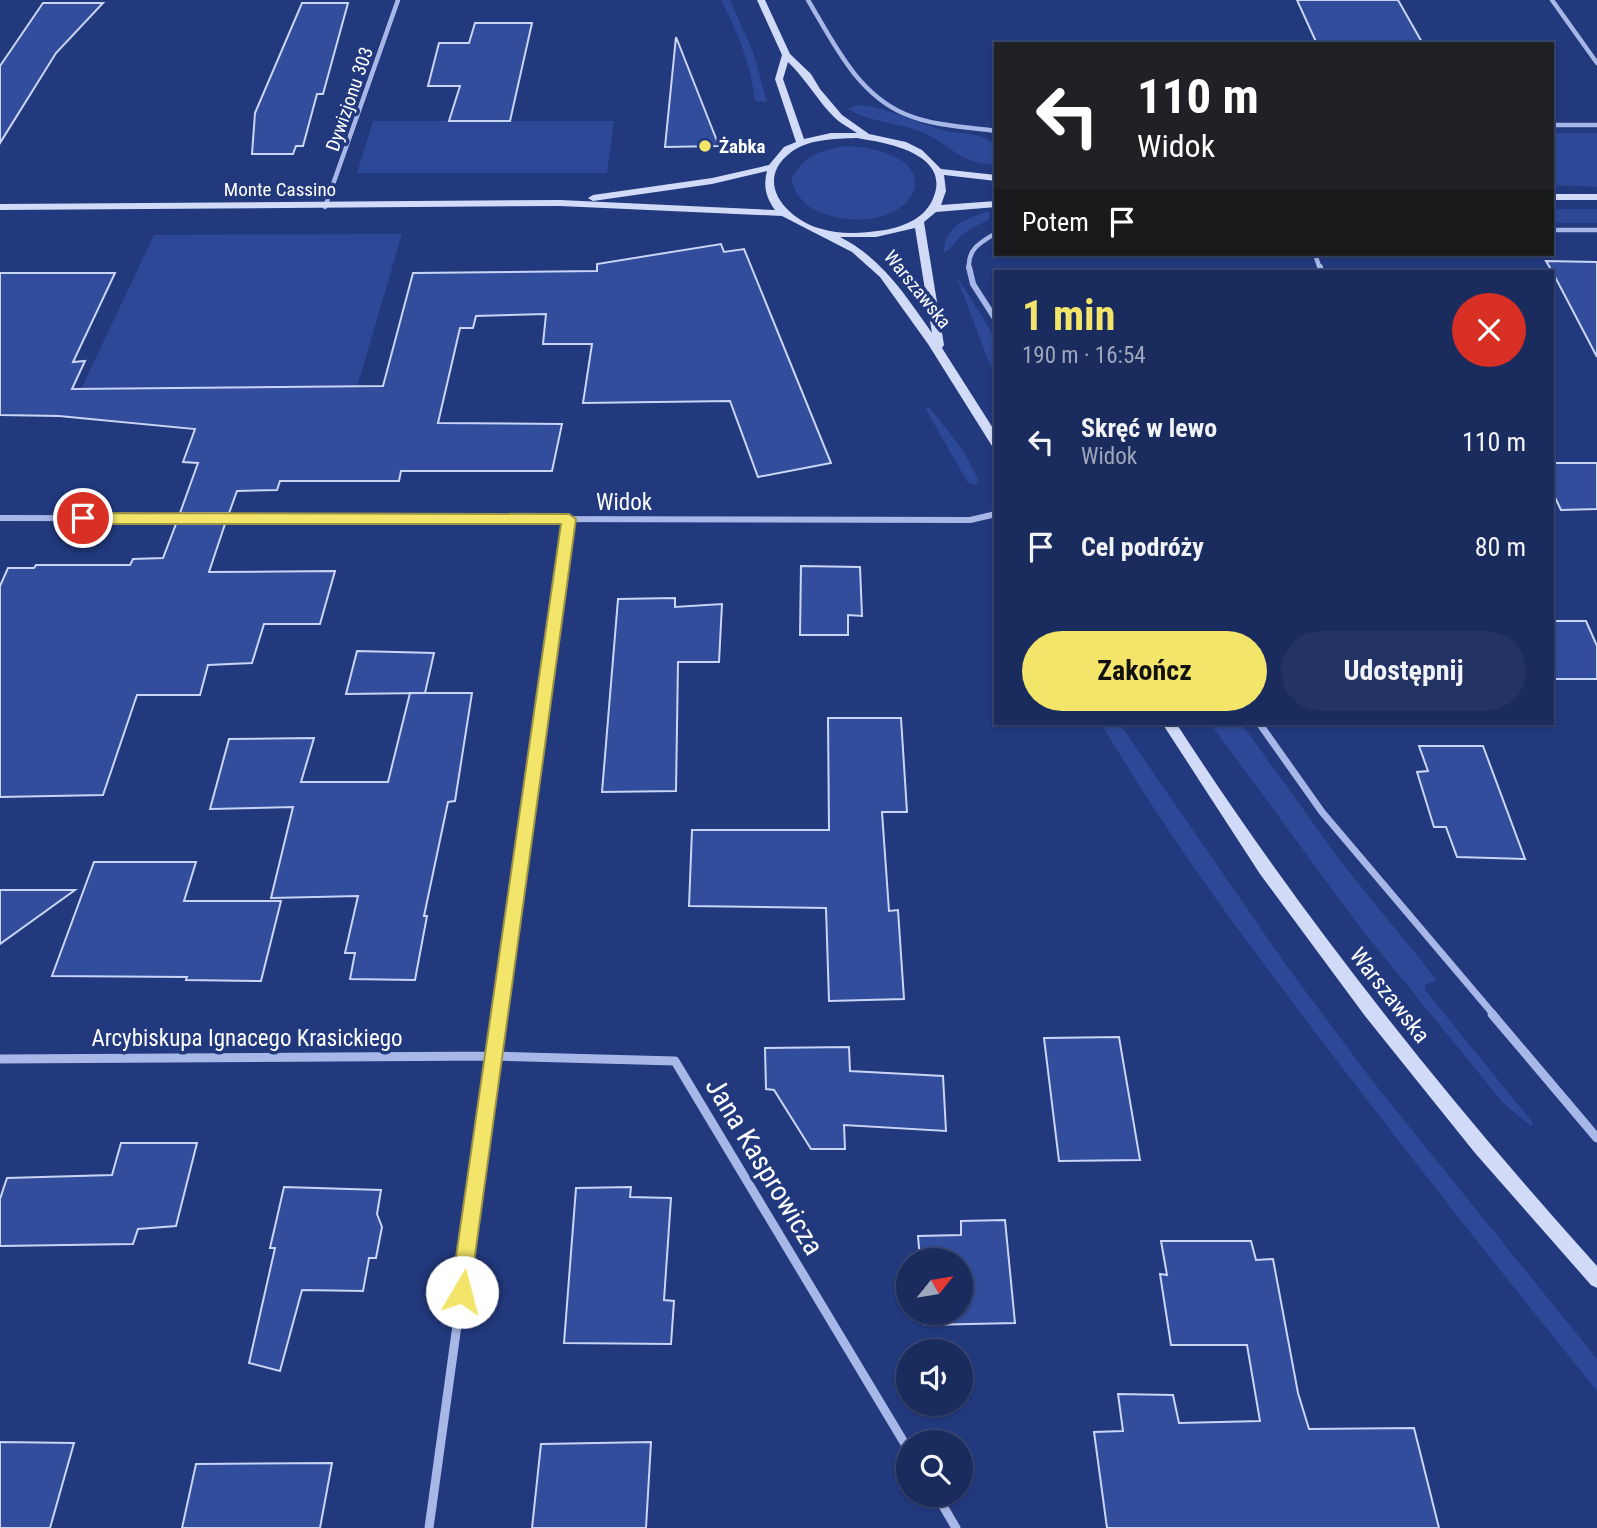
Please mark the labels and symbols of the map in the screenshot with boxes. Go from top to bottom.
street label: Dywizjonu 303 [321,44,378,154]
place label: Żabka [719,135,766,158]
marker: Żabka [697,138,713,154]
street label: Monte Cassino [224,178,336,201]
street label: Warszawska [879,246,956,333]
pin [53,488,113,548]
street label: Widok [596,489,653,516]
street label: Warszawska [1344,942,1435,1048]
street label: Arcybiskupa Ignacego Krasickiego [91,1025,403,1052]
street label: Jana Kasprowicza [699,1072,831,1261]
north arrow [896,1248,973,1325]
position arrow [425,1255,499,1329]

